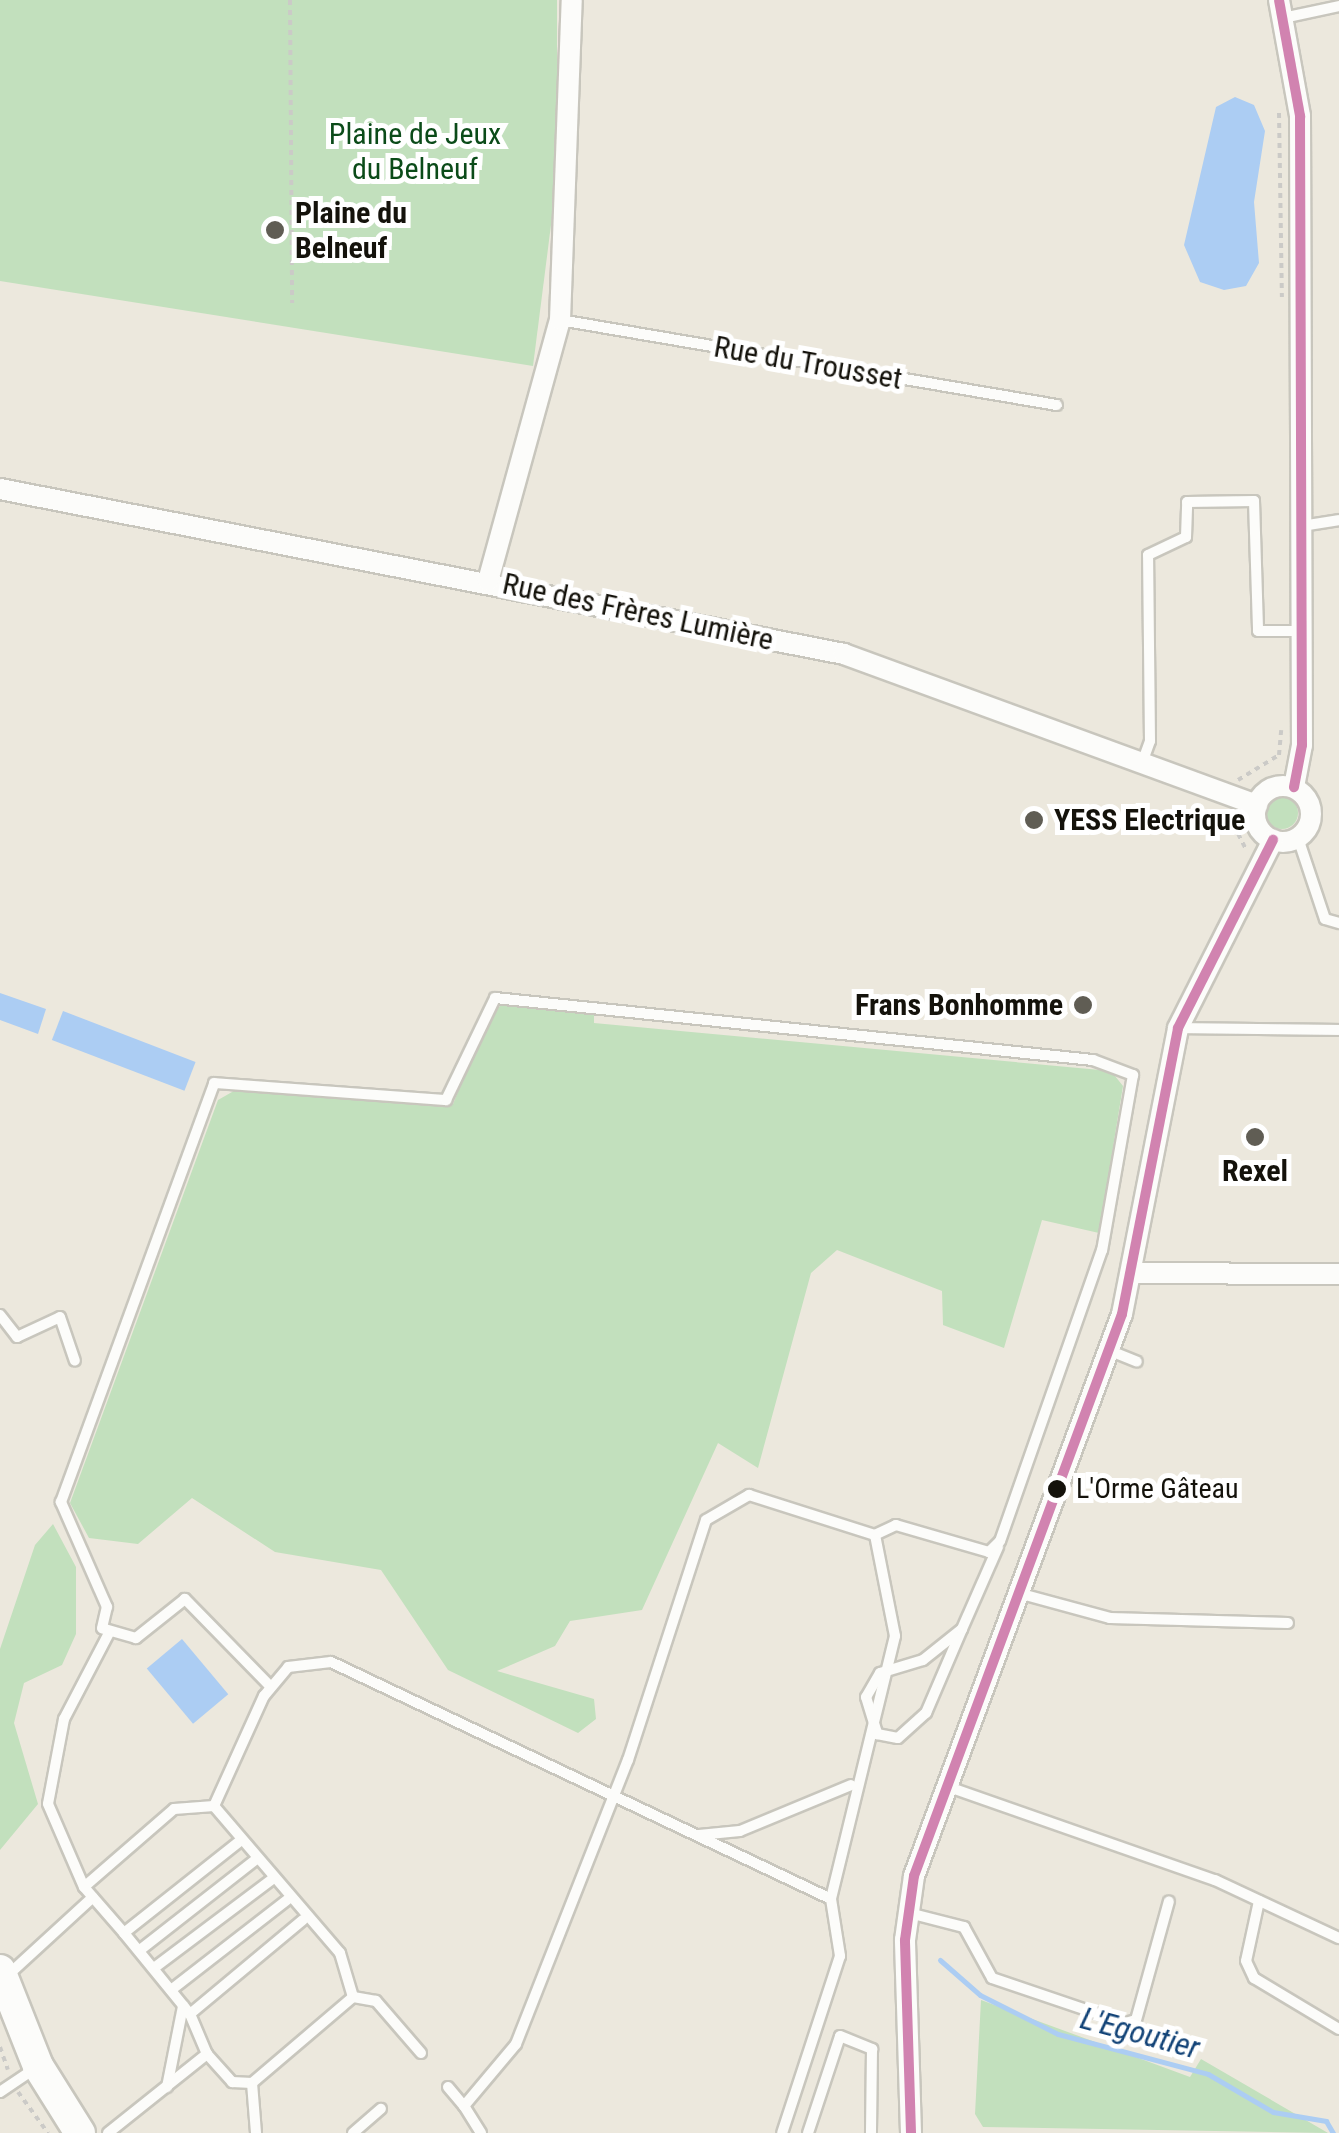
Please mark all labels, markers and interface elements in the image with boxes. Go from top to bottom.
park label: Plaine de Jeux du Belneuf [329,116,501,186]
place label: Plaine du Belneuf [295,195,407,266]
marker: Plaine du Belneuf [264,219,286,241]
street label: Rue du Trousset [711,329,905,397]
street label: Rue des Frères Lumière [499,566,777,658]
place label: YESS Electrique [1054,802,1245,838]
marker: YESS Electrique [1023,809,1045,831]
place label: Frans Bonhomme [855,987,1063,1023]
marker: Frans Bonhomme [1072,994,1094,1016]
marker: Rexel [1244,1126,1266,1148]
place label: Rexel [1222,1153,1288,1189]
place label: L'Orme Gâteau [1076,1472,1239,1506]
marker: L'Orme Gâteau [1047,1479,1067,1499]
water label: L'Egoutier [1076,1999,1204,2067]

